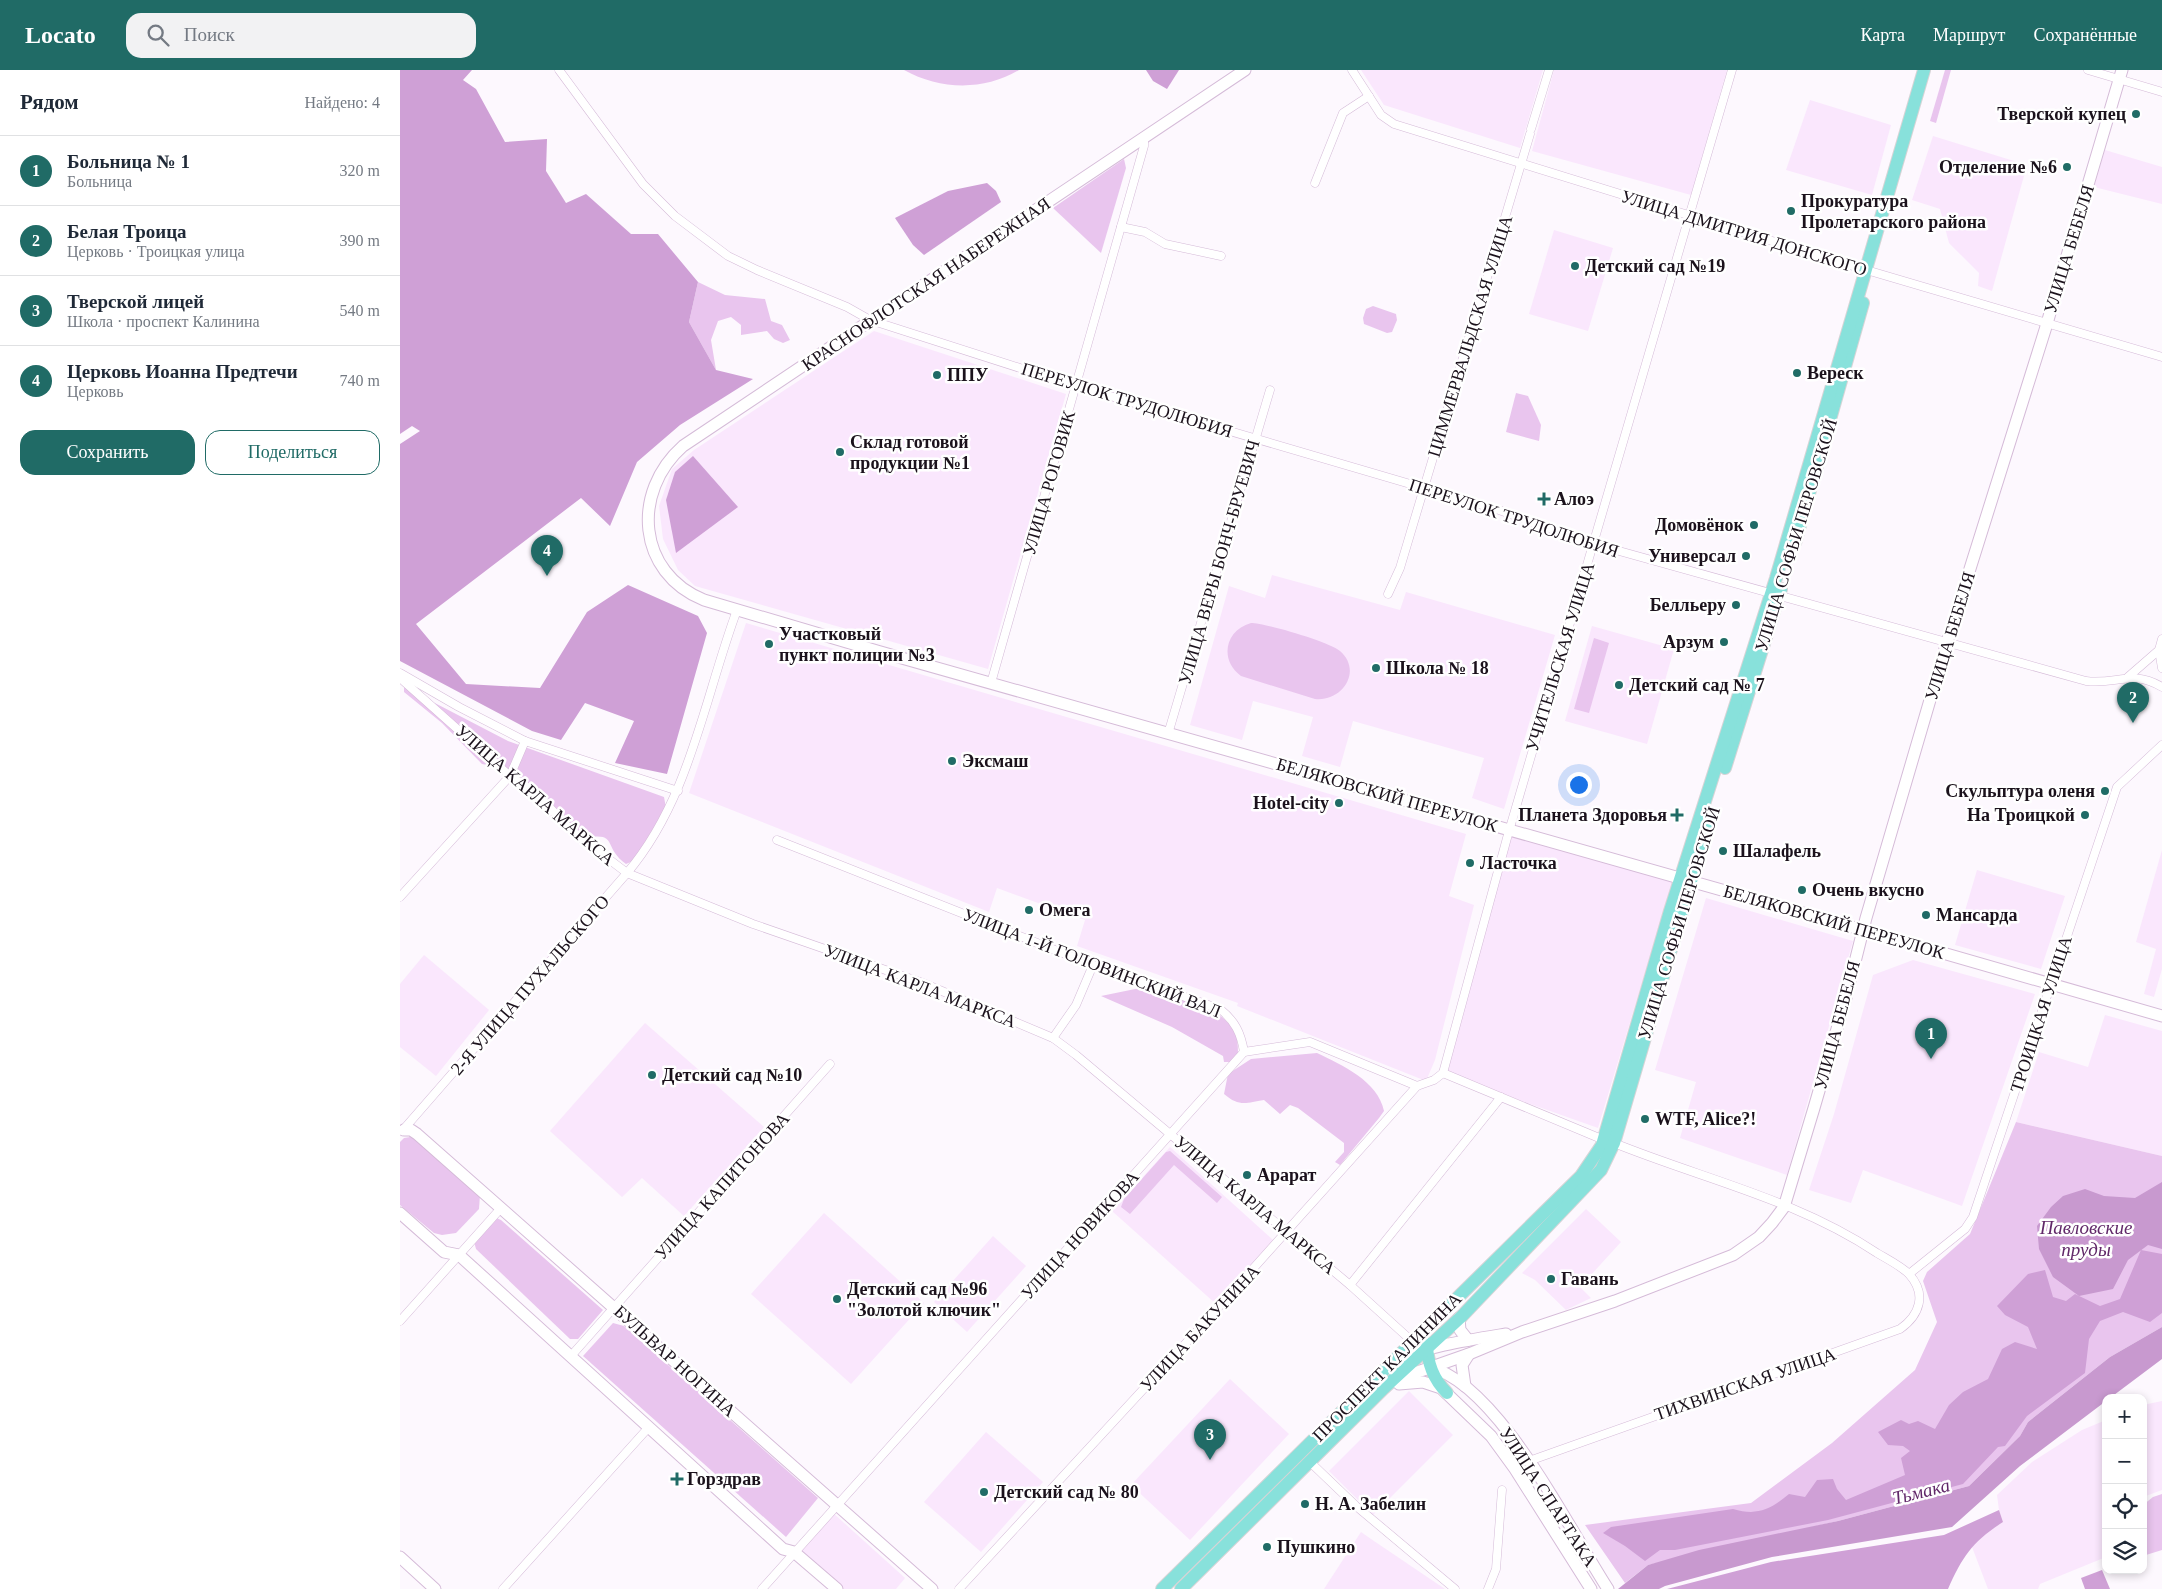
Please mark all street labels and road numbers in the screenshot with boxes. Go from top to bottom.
street label: УЛИЦА БЕБЕЛЯ [2040,182,2098,316]
street label: УЛИЦА ДМИТРИЯ ДОНСКОГО [1619,186,1869,280]
street label: КРАСНОФЛОТСКАЯ НАБЕРЕЖНАЯ [798,193,1054,375]
street label: ЦИММЕРВАЛЬДСКАЯ УЛИЦА [1424,213,1516,459]
street label: ПЕРЕУЛОК ТРУДОЛЮБИЯ [1019,358,1235,442]
street label: УЛИЦА РОГОВИК [1019,407,1080,558]
street label: УЛИЦА СОФЬИ ПЕРОВСКОЙ [1751,416,1841,654]
street label: УЛИЦА ВЕРЫ БОНЧ-БРУЕВИЧ [1174,437,1264,687]
street label: ПЕРЕУЛОК ТРУДОЛЮБИЯ [1407,475,1621,561]
street label: УЧИТЕЛЬСКАЯ УЛИЦА [1522,560,1598,754]
street label: УЛИЦА БЕБЕЛЯ [1921,569,1979,703]
street label: УЛИЦА КАРЛА МАРКСА [451,720,619,870]
street label: БЕЛЯКОВСКИЙ ПЕРЕУЛОК [1274,754,1501,836]
street label: УЛИЦА СОФЬИ ПЕРОВСКОЙ [1634,804,1724,1042]
street label: БЕЛЯКОВСКИЙ ПЕРЕУЛОК [1721,881,1948,963]
street label: 2-Я УЛИЦА ПУХАЛЬСКОГО [447,891,613,1079]
street label: УЛИЦА 1-Й ГОЛОВИНСКИЙ ВАЛ [960,904,1224,1022]
street label: ТРОИЦКАЯ УЛИЦА [2006,933,2076,1095]
street label: УЛИЦА КАРЛА МАРКСА [821,940,1019,1032]
street label: УЛИЦА БЕБЕЛЯ [1810,958,1864,1092]
street label: УЛИЦА КАПИТОНОВА [651,1108,793,1264]
street label: УЛИЦА КАРЛА МАРКСА [1170,1132,1340,1278]
street label: УЛИЦА НОВИКОВА [1017,1167,1143,1303]
street label: УЛИЦА БАКУНИНА [1136,1261,1264,1395]
street label: ПРОСПЕКТ КАЛИНИНА [1308,1288,1466,1446]
street label: БУЛЬВАР НОГИНА [610,1301,740,1421]
street label: ТИХВИНСКАЯ УЛИЦА [1652,1344,1838,1424]
street label: УЛИЦА СПАРТАКА [1495,1423,1601,1571]

